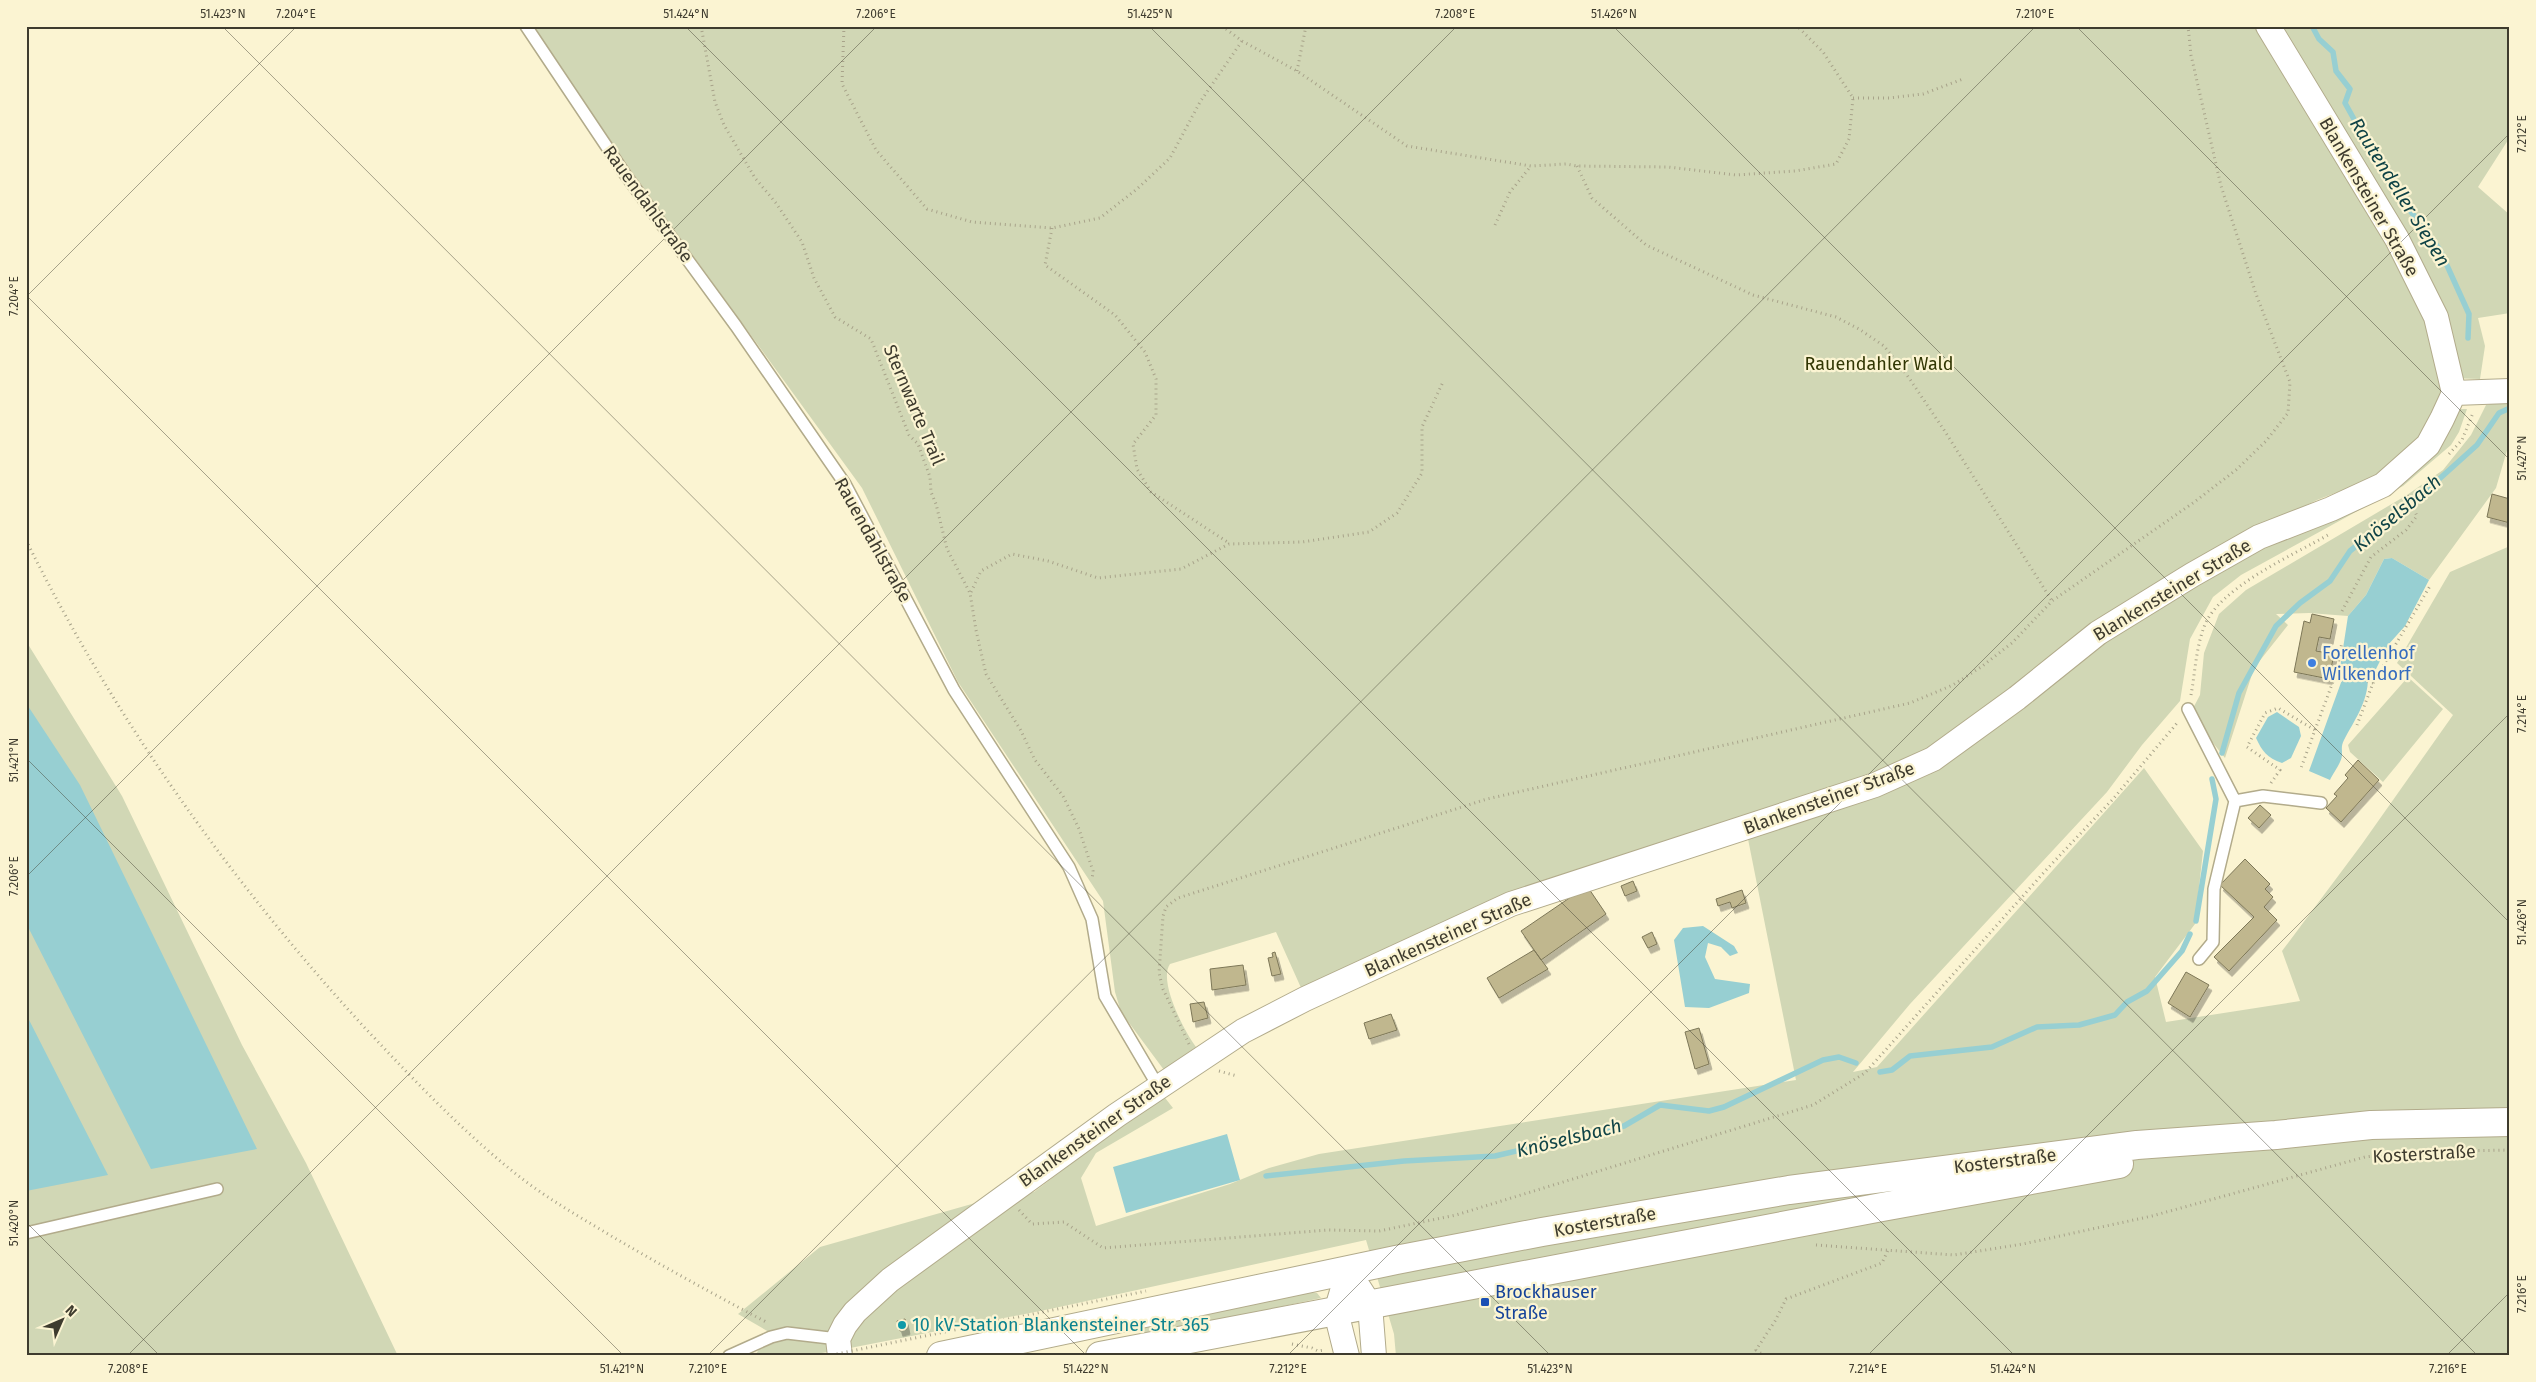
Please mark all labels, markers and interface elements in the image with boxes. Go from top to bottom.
text: 51.423°N [200,7,246,21]
text: 7.204°E [276,7,316,21]
text: 51.424°N [663,7,709,21]
text: 7.206°E [856,7,896,21]
text: 51.425°N [1127,7,1173,21]
text: 7.208°E [1435,7,1475,21]
text: 51.426°N [1591,7,1637,21]
text: 7.210°E [2016,7,2054,21]
street label: Blankensteiner Straße [2314,113,2424,281]
water label: Rautendeller Siepen [2345,113,2455,271]
text: 7.212°E [2515,115,2529,153]
street label: Rauendahlstraße [598,141,698,267]
text: 7.204°E [7,276,21,316]
street label: Sternwarte Trail [879,341,949,469]
park label: Rauendahler Wald [1804,353,1954,375]
text: 51.427°N [2515,436,2529,480]
water label: Knöselsbach [2348,470,2446,556]
street label: Rauendahlstraße [830,474,916,606]
street label: Blankensteiner Straße [2089,534,2255,646]
place label: Forellenhof Wilkendorf [2322,642,2417,685]
marker: Forellenhof Wilkendorf [2306,657,2318,669]
text: 7.214°E [2515,695,2529,733]
text: 51.421°N [7,738,21,782]
street label: Blankensteiner Straße [1740,757,1918,839]
text: 7.206°E [7,856,21,896]
street label: Blankensteiner Straße [1361,888,1535,982]
text: 51.426°N [2515,899,2529,945]
street label: Blankensteiner Straße [1015,1070,1175,1192]
water label: Knöselsbach [1514,1114,1624,1162]
street label: Kosterstraße [2372,1140,2476,1168]
street label: Kosterstraße [1952,1144,2058,1178]
text: 51.420°N [7,1200,21,1246]
street label: Kosterstraße [1552,1202,1658,1242]
text: 7.216°E [2515,1275,2529,1313]
place label: Brockhauser Straße [1495,1281,1597,1324]
north arrow [38,1294,88,1344]
marker: Brockhauser Straße [1479,1296,1491,1308]
text: N [62,1302,80,1320]
place label: 10 kV-Station Blankensteiner Str. 365 [912,1314,1209,1336]
marker: 10 kV-Station Blankensteiner Str. 365 [896,1319,908,1331]
text: 7.208°E [108,1362,148,1376]
text: 51.421°N [600,1362,644,1376]
text: 7.210°E [689,1362,727,1376]
text: 51.422°N [1063,1362,1109,1376]
text: 7.212°E [1269,1362,1307,1376]
text: 51.423°N [1527,1362,1573,1376]
text: 7.214°E [1849,1362,1887,1376]
text: 51.424°N [1990,1362,2036,1376]
text: 7.216°E [2429,1362,2467,1376]

